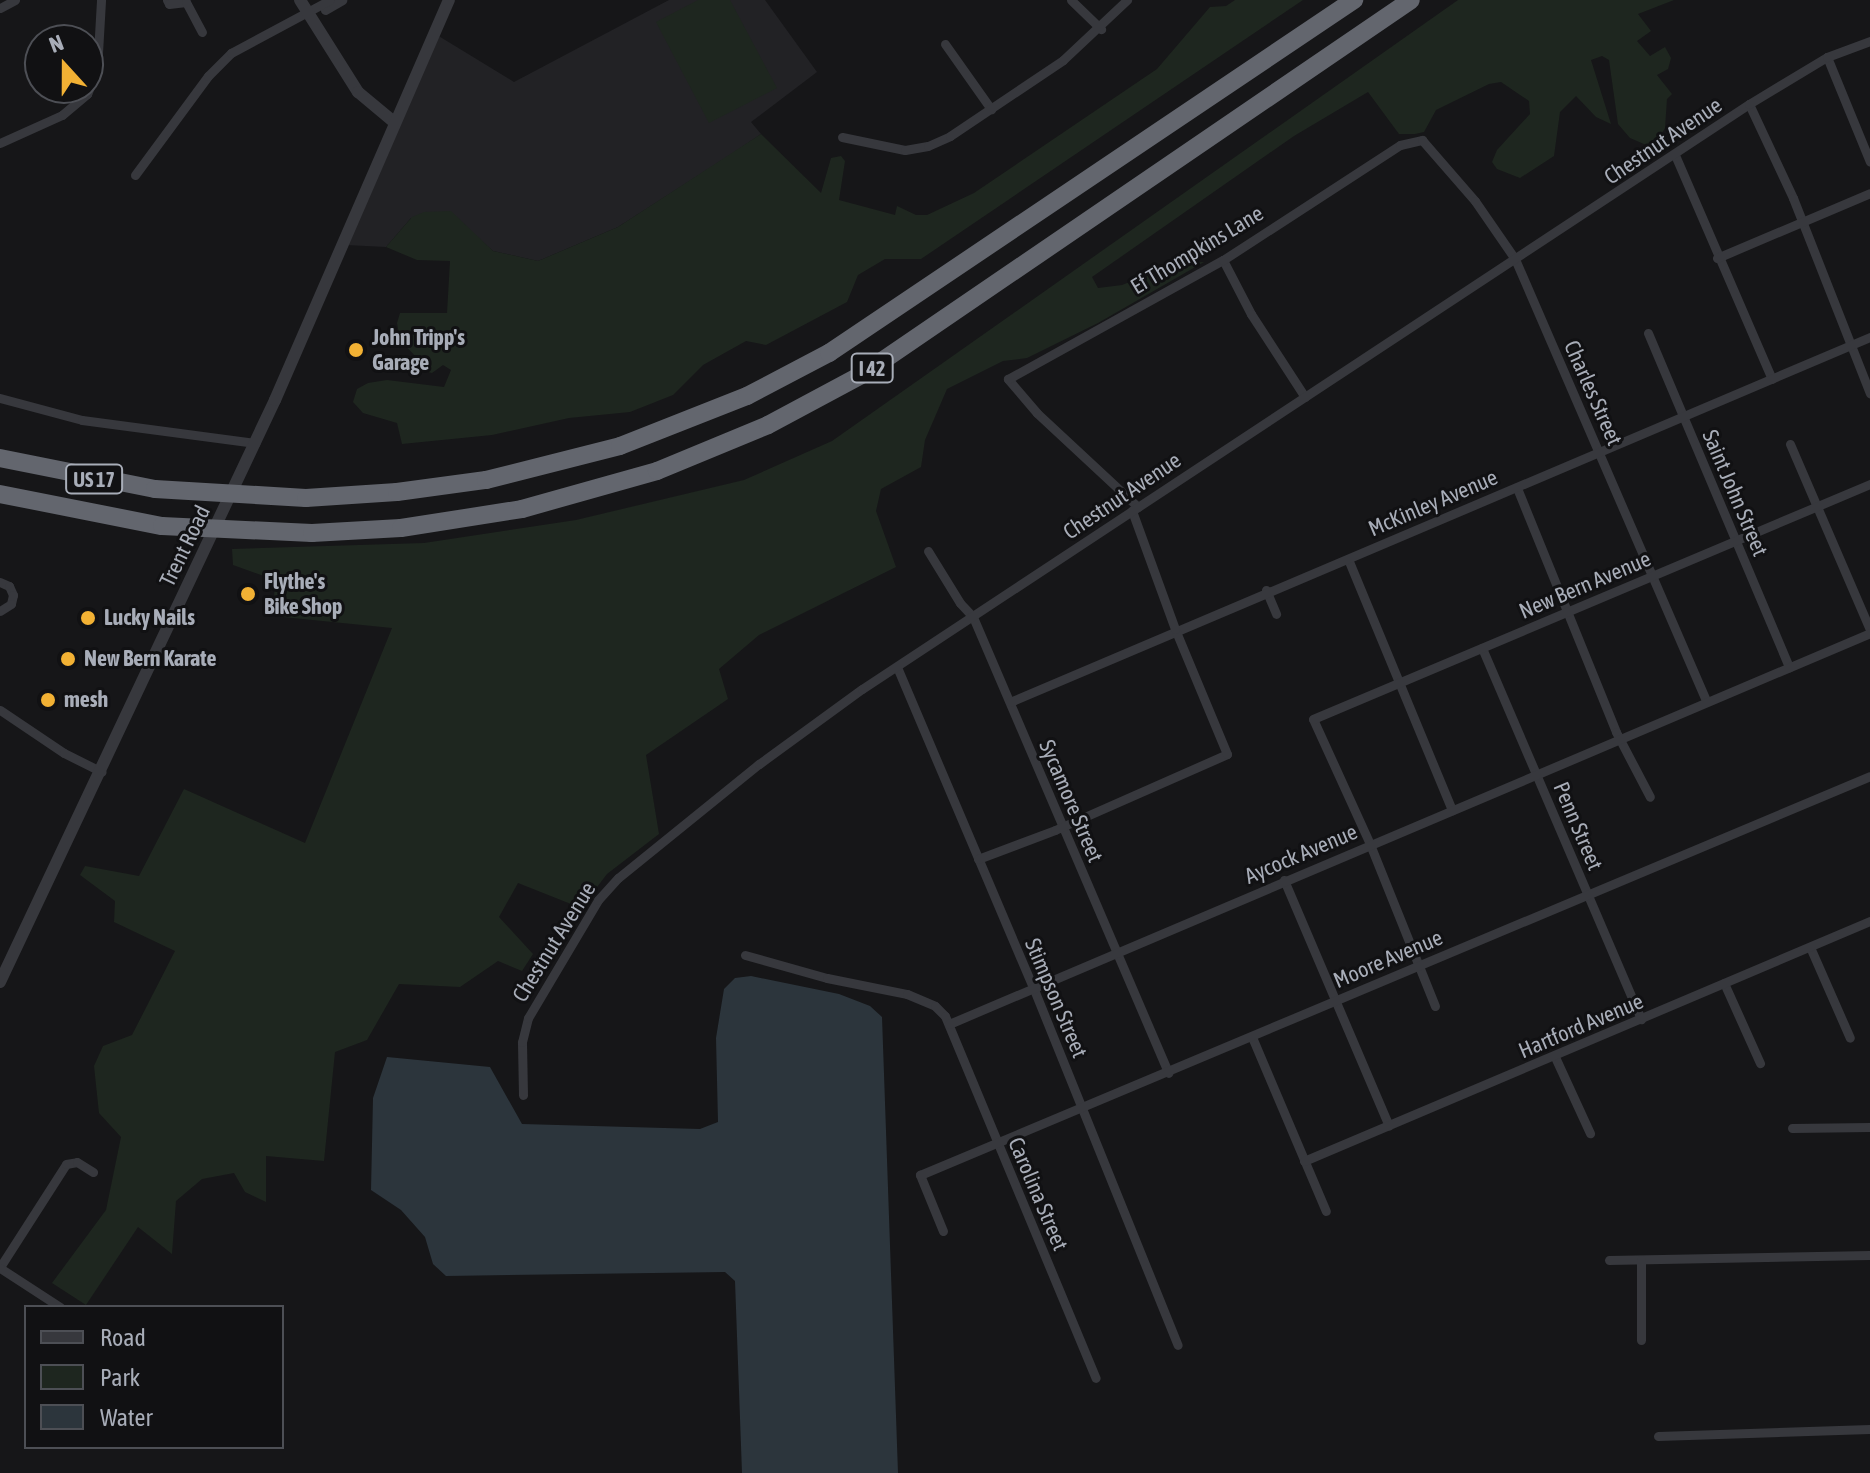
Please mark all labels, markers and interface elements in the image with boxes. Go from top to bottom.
north arrow [24,24,104,104]
text: N [45,29,67,58]
street label: Chestnut Avenue [1599,92,1727,190]
street label: Ef Thompkins Lane [1126,200,1268,300]
place label: John Tripp's Garage [372,324,465,376]
street label: Charles Street [1558,337,1628,449]
marker: John Tripp's Garage [347,341,365,359]
road number: I 42 [850,352,894,384]
street label: Saint John Street [1697,426,1773,560]
street label: Chestnut Avenue [1058,447,1186,545]
road number: US 17 [64,463,124,495]
street label: McKinley Avenue [1364,464,1502,542]
street label: Trent Road [154,501,216,591]
street label: New Bern Avenue [1515,545,1655,625]
place label: Flythe's Bike Shop [264,568,342,620]
marker: Flythe's Bike Shop [239,585,257,603]
place label: Lucky Nails [104,605,195,631]
marker: Lucky Nails [79,609,97,627]
place label: New Bern Karate [84,646,216,672]
marker: New Bern Karate [59,650,77,668]
place label: mesh [64,687,108,713]
marker: mesh [39,691,57,709]
street label: Sycamore Street [1033,736,1109,866]
street label: Penn Street [1548,778,1608,874]
street label: Aycock Avenue [1241,818,1361,890]
street label: Chestnut Avenue [507,877,601,1007]
street label: Moore Avenue [1330,924,1446,994]
street label: Stimpson Street [1019,934,1093,1062]
street label: Hartford Avenue [1515,988,1647,1064]
street label: Carolina Street [1002,1134,1074,1254]
legend [24,1305,284,1449]
text: Road [100,1324,146,1351]
text: Park [100,1364,140,1391]
text: Water [100,1404,153,1431]

